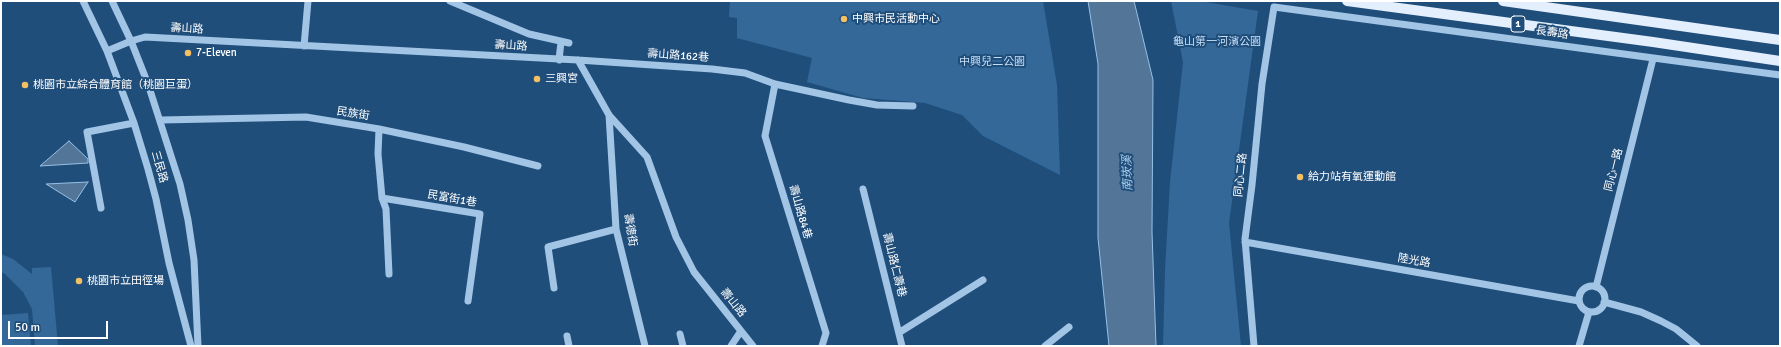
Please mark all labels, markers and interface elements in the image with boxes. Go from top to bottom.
place label: 中興市民活動中心 [852,12,940,26]
marker: 中興市民活動中心 [839,14,849,24]
road number: 1 [1511,16,1525,32]
street label: 壽山路 [170,22,204,36]
street label: 長壽路 [1535,24,1569,42]
park label: 龜山第一河濱公園 [1173,35,1261,49]
street label: 壽山路 [494,39,528,53]
place label: 7-Eleven [196,46,237,60]
street label: 壽山路162巷 [647,47,709,65]
marker: 7-Eleven [183,48,193,58]
park label: 中興兒二公園 [959,55,1025,69]
place label: 三興宮 [545,72,578,86]
marker: 三興宮 [532,74,542,84]
place label: 桃園市立綜合體育館（桃園巨蛋） [33,78,198,92]
marker: 桃園市立綜合體育館（桃園巨蛋） [20,80,30,90]
street label: 民族街 [336,105,370,123]
street label: 同心一路 [1602,147,1626,193]
street label: 三民路 [148,149,170,185]
street label: 同心二路 [1232,152,1250,198]
water label: 南崁溪 [1120,155,1136,191]
place label: 給力站有氧運動館 [1308,170,1396,184]
marker: 給力站有氧運動館 [1295,172,1305,182]
street label: 壽山路84巷 [786,183,814,241]
street label: 民富街1巷 [426,188,478,210]
street label: 壽德街 [621,213,639,247]
street label: 壽山路仁壽巷 [880,231,908,299]
street label: 陸光路 [1397,252,1431,270]
place label: 桃園市立田徑場 [87,274,164,288]
marker: 桃園市立田徑場 [74,276,84,286]
street label: 壽山路 [717,286,749,320]
scale bar [10,313,110,339]
text: 50 m [15,320,40,335]

